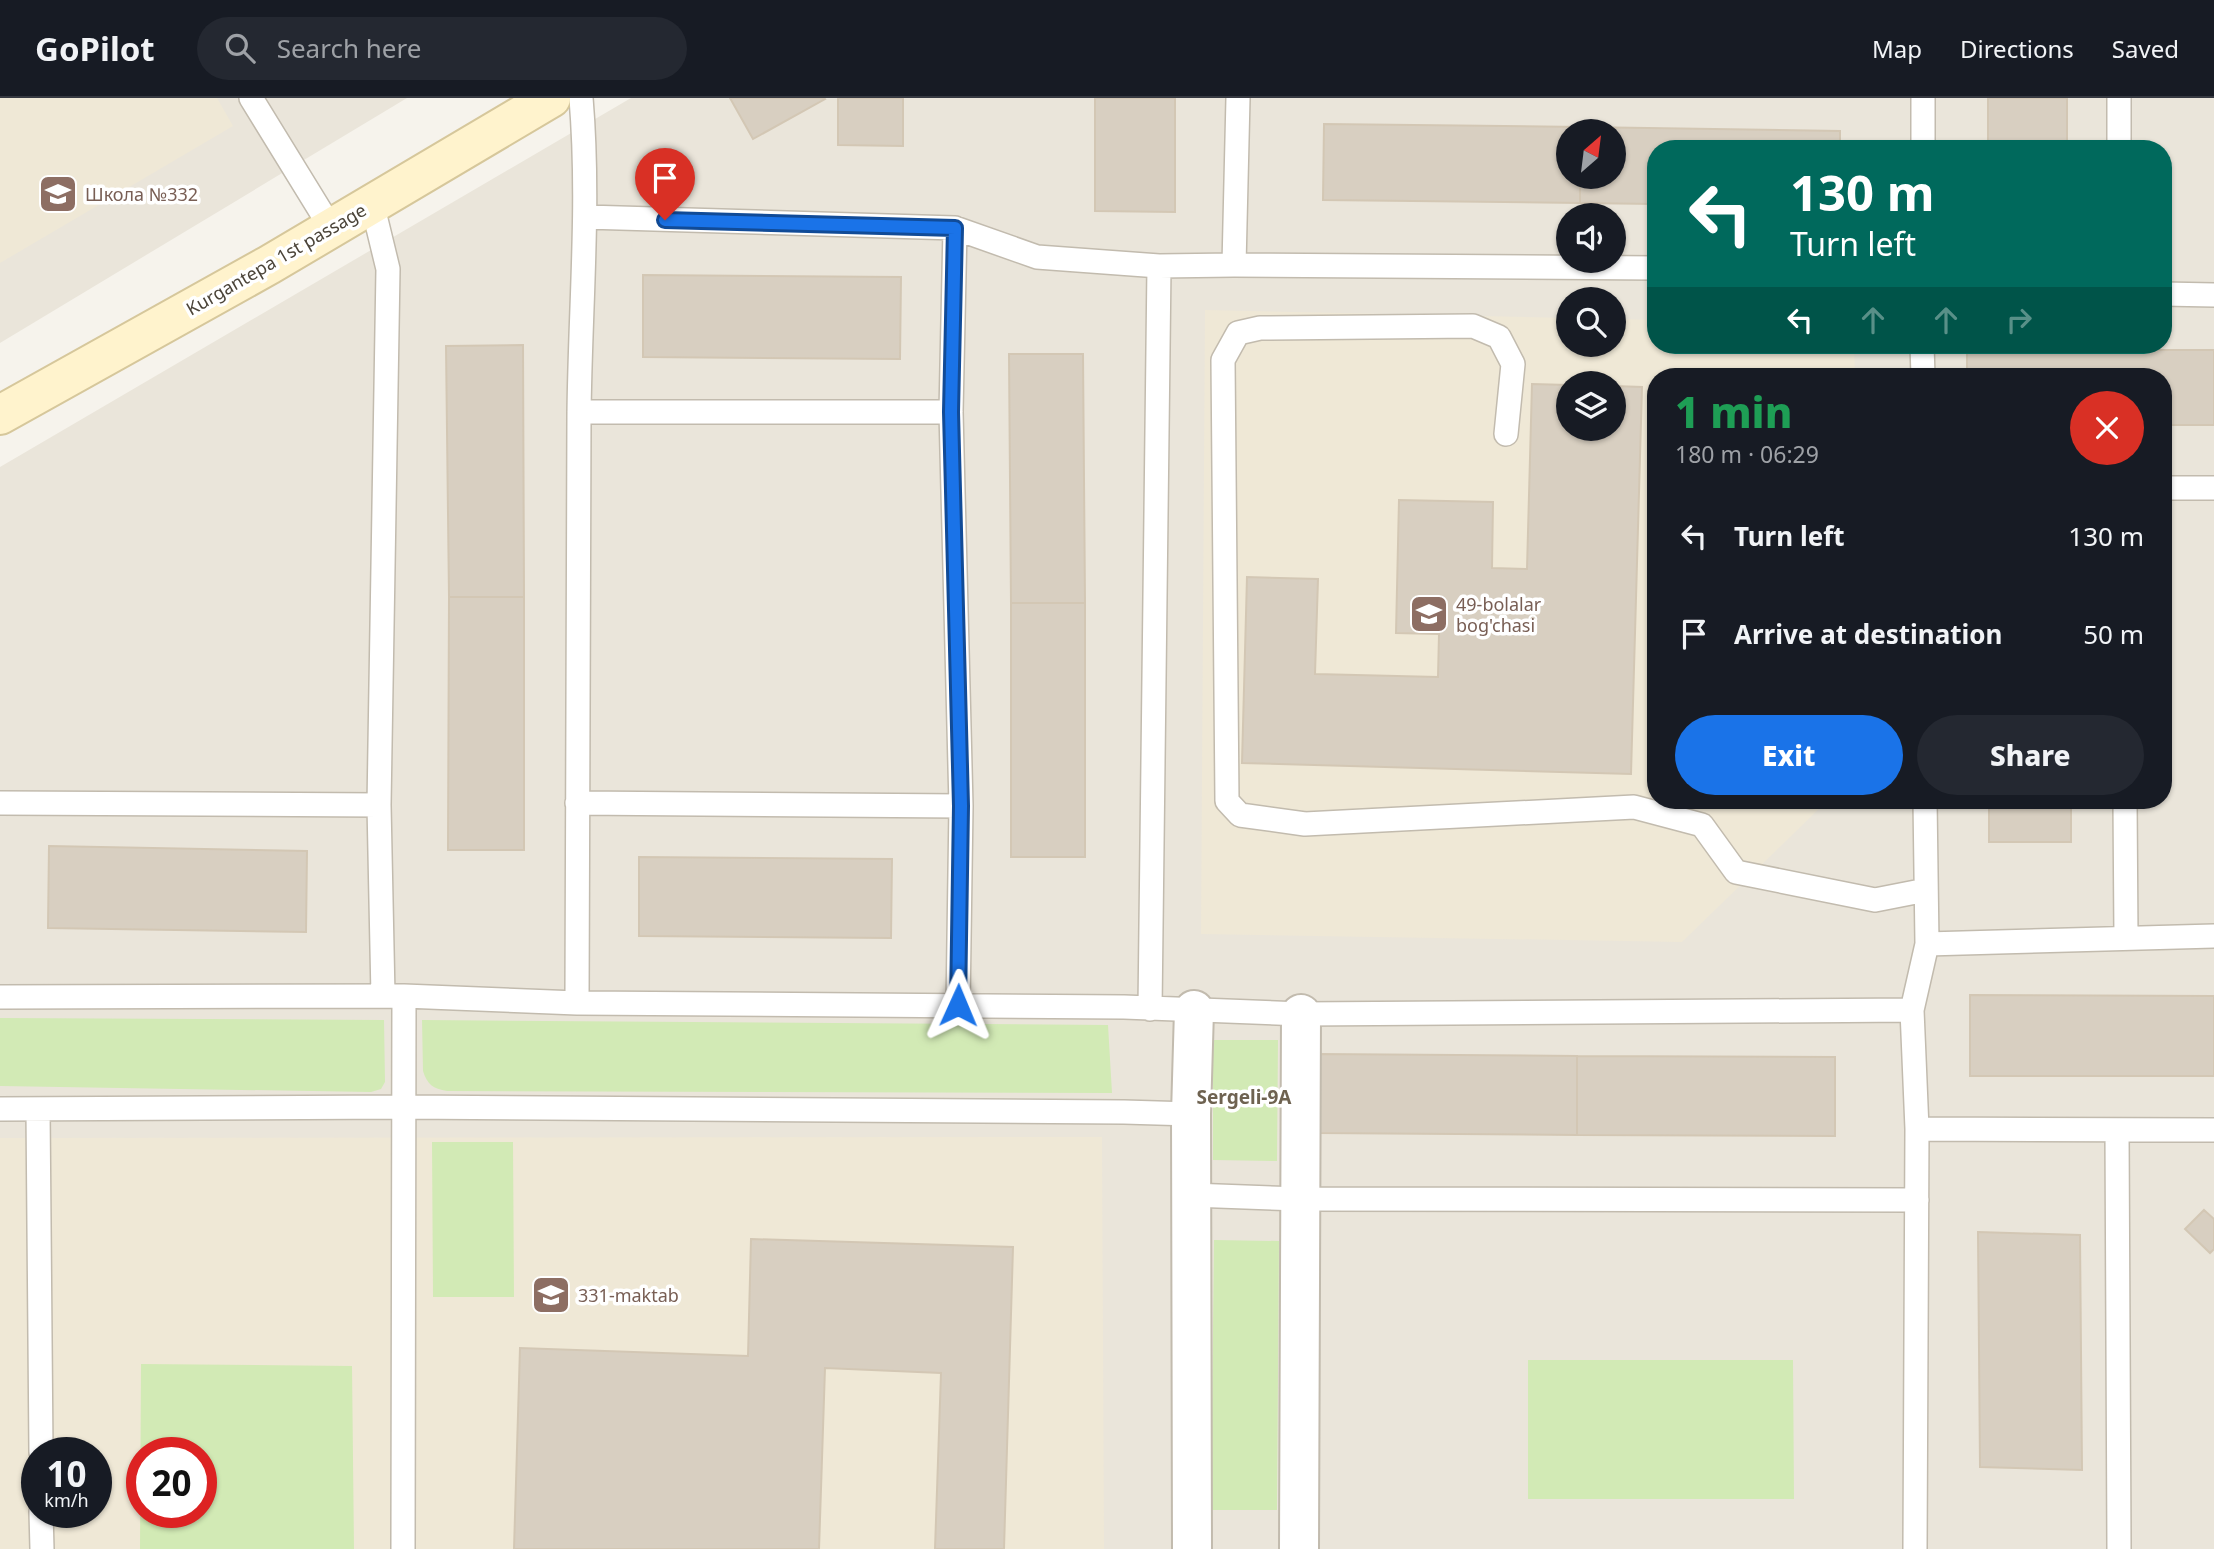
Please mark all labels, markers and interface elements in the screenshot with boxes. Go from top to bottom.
search box [197,17,687,80]
text: GoPilot [35,26,155,71]
icon: search [221,29,259,67]
text: Search here [277,30,421,66]
text: Map [1872,32,1922,65]
text: Directions [1960,32,2074,65]
text: Saved [2112,32,2179,65]
north arrow [1556,119,1626,189]
map controls [1556,119,1626,441]
pin [635,148,695,220]
icon: arrive [646,159,684,197]
text: 130 m [1790,159,1935,225]
icon: left [1675,168,1766,259]
school or university icon: Школа №332 [37,173,79,215]
place label: Школа №332 [85,182,198,206]
street label: Kurgantepa 1st passage [182,198,370,320]
button: sound [1556,203,1626,273]
text: Turn left [1790,222,1916,265]
button: search [1556,287,1626,357]
icon: left [1781,301,1819,339]
icon: ahead [1854,301,1892,339]
icon: ahead [1927,301,1965,339]
icon: right [2000,301,2038,339]
button: layers [1556,371,1626,441]
text: 1 min [1675,383,1792,440]
button: close [2070,391,2144,465]
text: 180 m · 06:29 [1675,438,1819,470]
icon: left [1675,517,1713,555]
text: Turn left [1734,518,1845,554]
text: 130 m [2068,518,2144,554]
place label: 49-bolalar bog'chasi [1456,592,1542,637]
school or university icon: 49-bolalar bog'chasi [1408,593,1450,635]
icon: arrive [1675,615,1713,653]
text: Arrive at destination [1734,616,2003,652]
text: 50 m [2083,616,2144,652]
button: Exit [1675,715,1903,795]
button: Share [1917,715,2144,795]
position arrow [921,968,995,1042]
district label: Sergeli-9A [1197,1084,1292,1110]
school or university icon: 331-maktab [530,1274,572,1316]
place label: 331-maktab [578,1283,679,1307]
speed limit sign: 20 [126,1437,217,1528]
text: 10 [46,1450,87,1497]
text: km/h [44,1488,89,1512]

